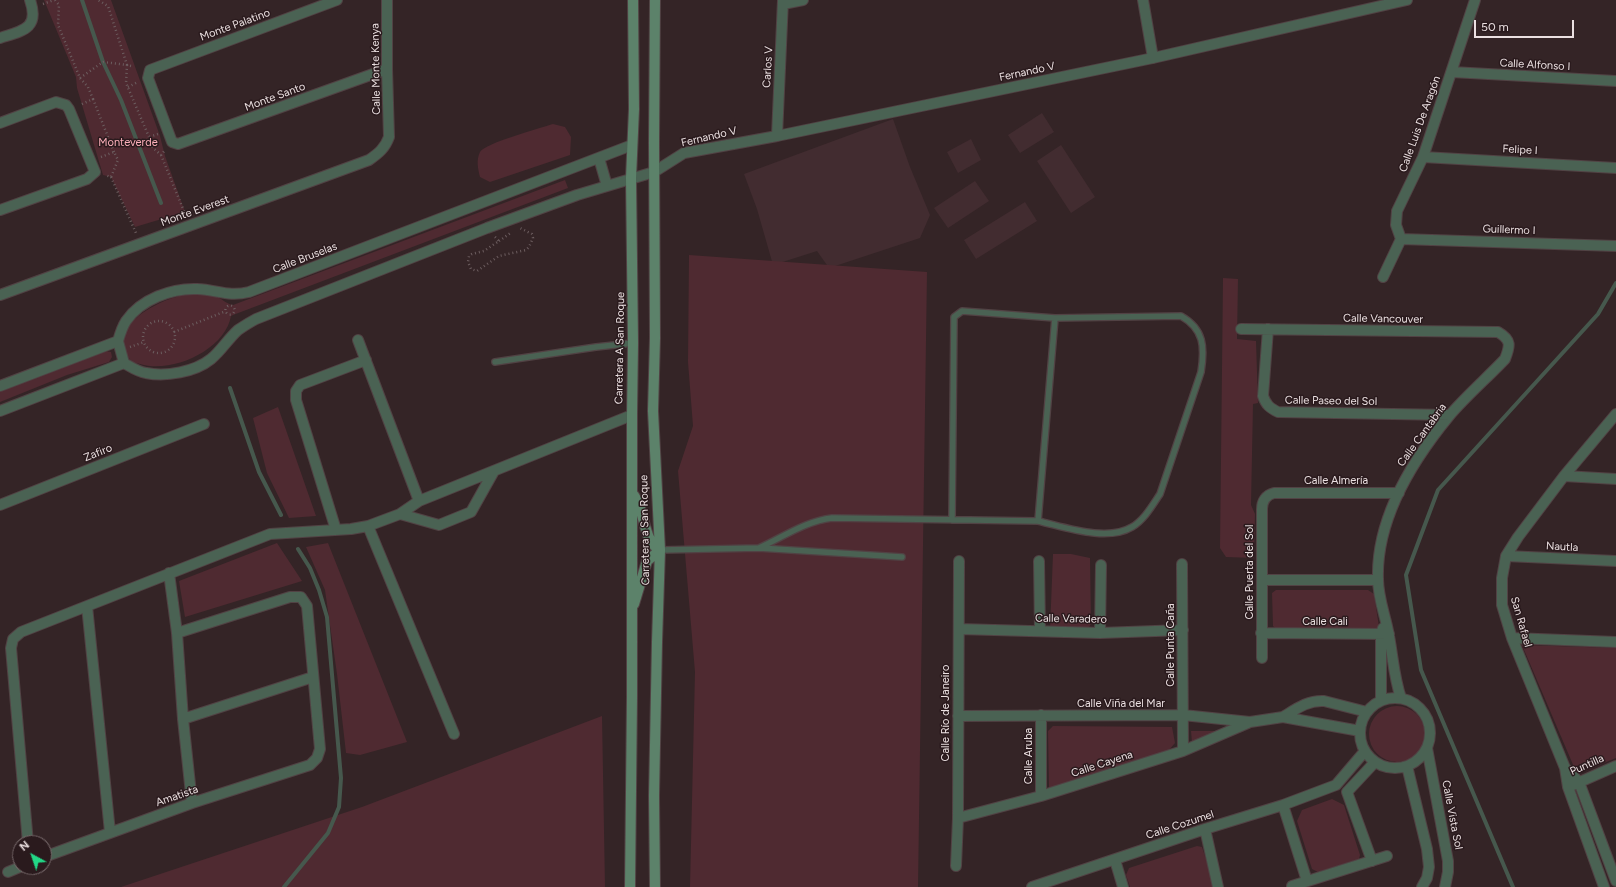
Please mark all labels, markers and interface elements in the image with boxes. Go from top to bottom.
street label: Monte Palatino [198,6,272,44]
scale bar [1476,12,1576,38]
text: 50 m [1481,20,1509,34]
street label: Calle Monte Kenya [369,23,383,115]
street label: Carlos V [760,46,776,88]
street label: Calle Alfonso I [1499,57,1571,73]
street label: Fernando V [998,60,1056,84]
street label: Calle Luis De Aragón [1396,74,1444,174]
street label: Monte Santo [243,80,307,114]
street label: Fernando V [680,124,738,150]
park label: Monteverde [98,136,158,150]
street label: Felipe I [1502,142,1538,158]
street label: Monte Everest [159,193,231,229]
street label: Guillermo I [1482,222,1536,238]
street label: Calle Bruselas [271,240,339,276]
street label: Carretera A San Roque [612,292,628,404]
street label: Calle Vancouver [1343,312,1423,326]
street label: Calle Paseo del Sol [1285,394,1377,408]
street label: Calle Cantabria [1395,401,1449,469]
street label: Zafiro [82,441,114,465]
street label: Calle Almería [1304,474,1368,488]
street label: Carretera a San Roque [637,475,653,585]
street label: Calle Puerta del Sol [1243,525,1257,619]
street label: Nautla [1545,540,1579,554]
street label: San Rafael [1508,595,1534,649]
street label: Calle Punta Caña [1164,603,1178,687]
street label: Calle Varadero [1035,612,1107,626]
street label: Calle Cali [1302,615,1348,629]
street label: Calle Río de Janeiro [939,665,953,761]
street label: Calle Viña del Mar [1077,697,1165,711]
street label: Calle Aruba [1022,728,1036,784]
street label: Calle Cayena [1070,748,1134,780]
street label: Puntilla [1568,752,1606,778]
street label: Calle Vista Sol [1439,779,1465,851]
street label: Amatista [154,783,200,809]
street label: Calle Cozumel [1144,808,1216,842]
north arrow [12,835,52,875]
text: N [17,838,32,854]

